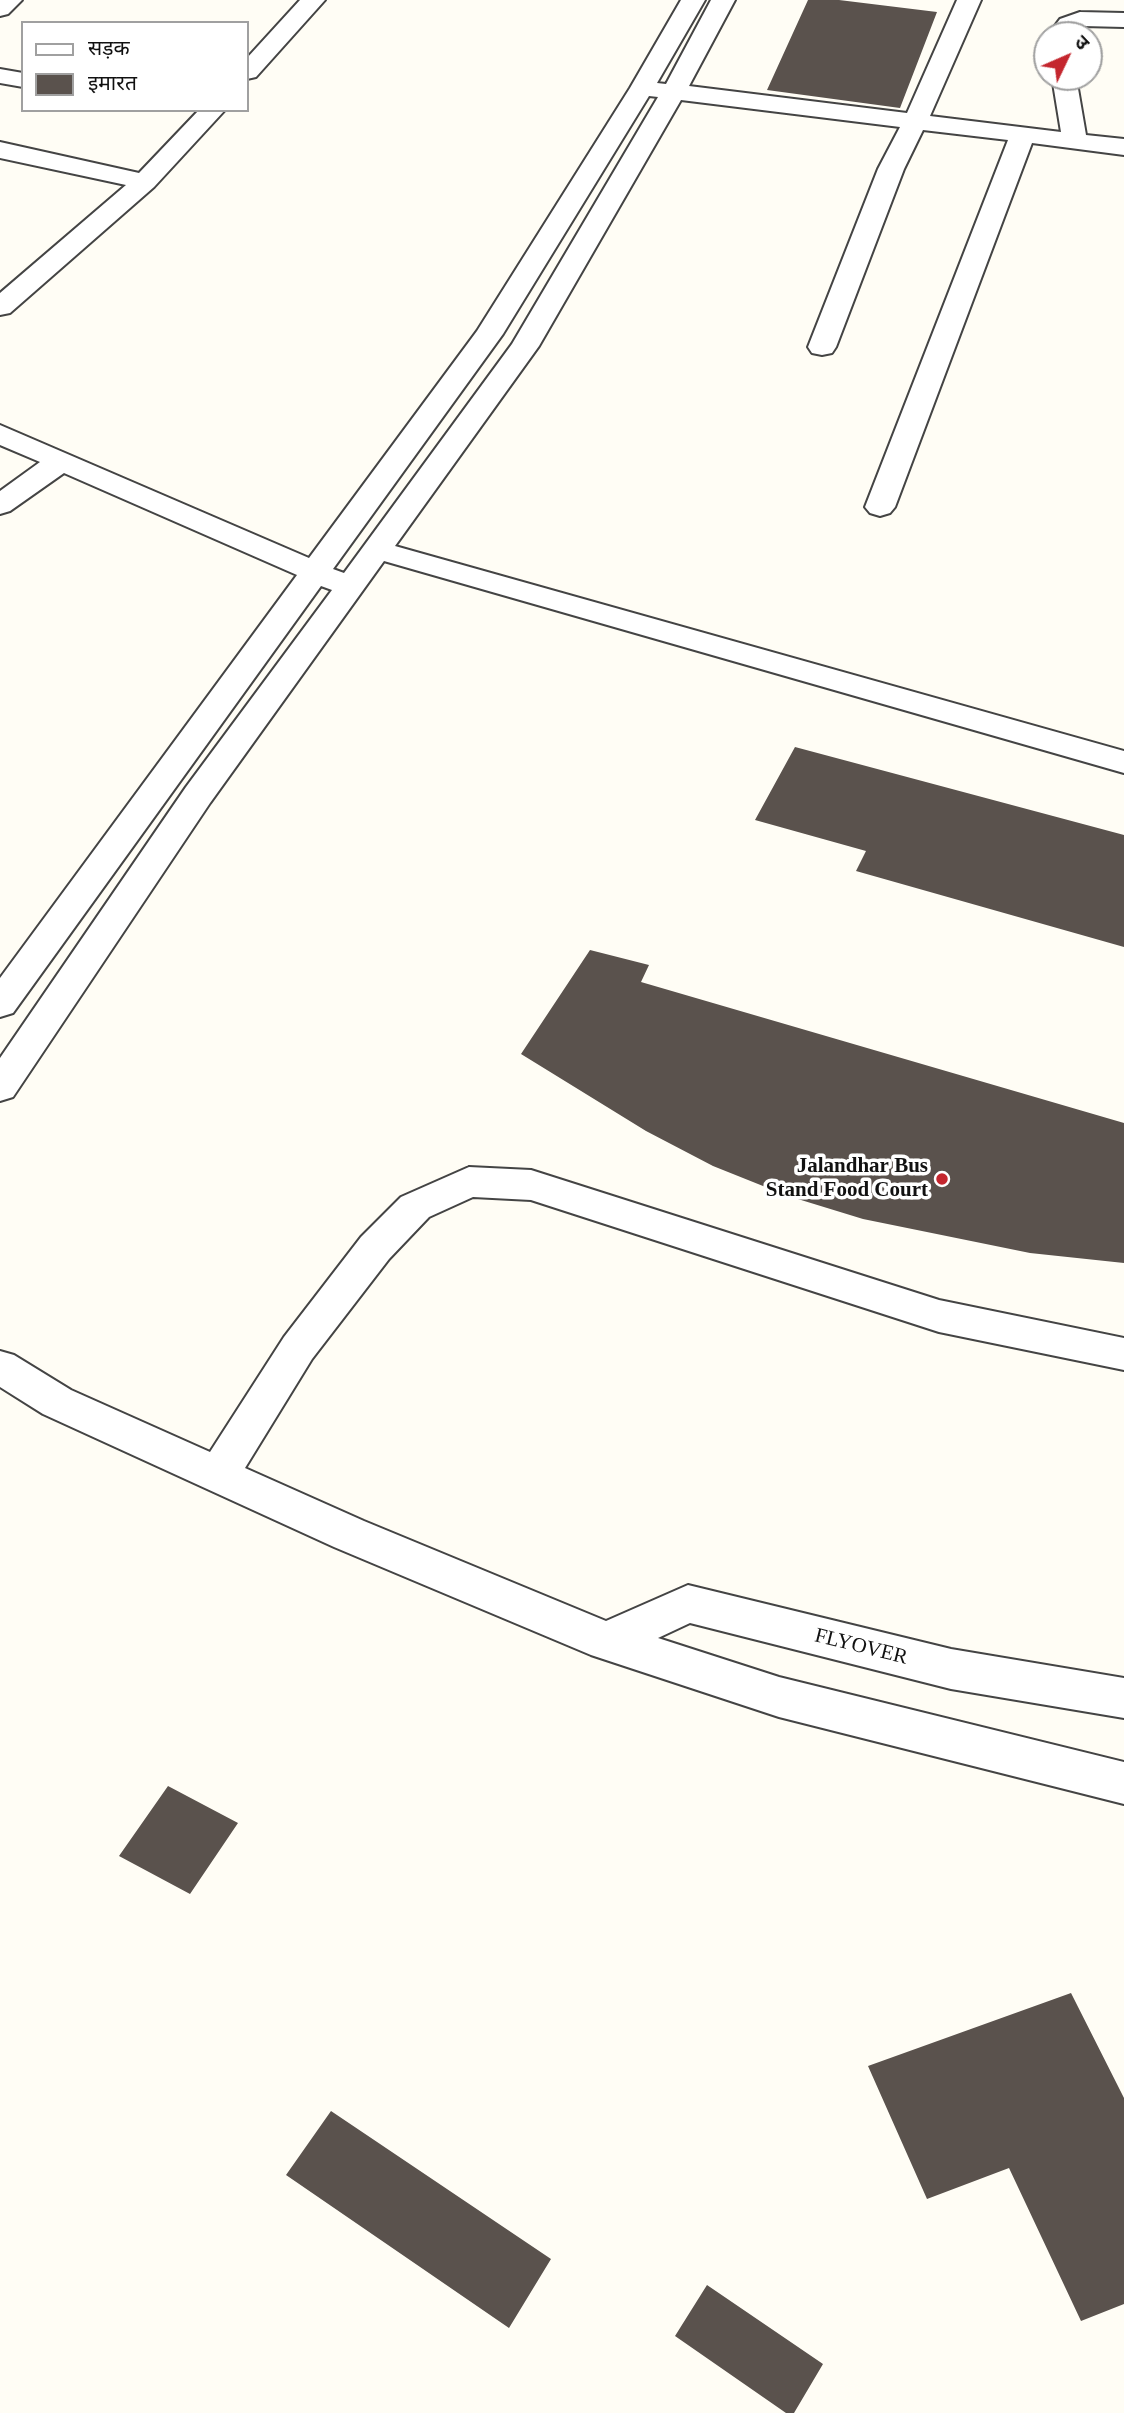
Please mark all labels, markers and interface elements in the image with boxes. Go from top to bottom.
legend [21,21,248,112]
north arrow [1033,21,1103,91]
text: उ [1071,31,1093,54]
text: सड़क [88,36,130,60]
text: इमारत [88,71,137,95]
place label: Jalandhar Bus Stand Food Court [766,1154,928,1204]
marker: Jalandhar Bus Stand Food Court [934,1171,950,1187]
street label: FLYOVER [812,1623,910,1671]

